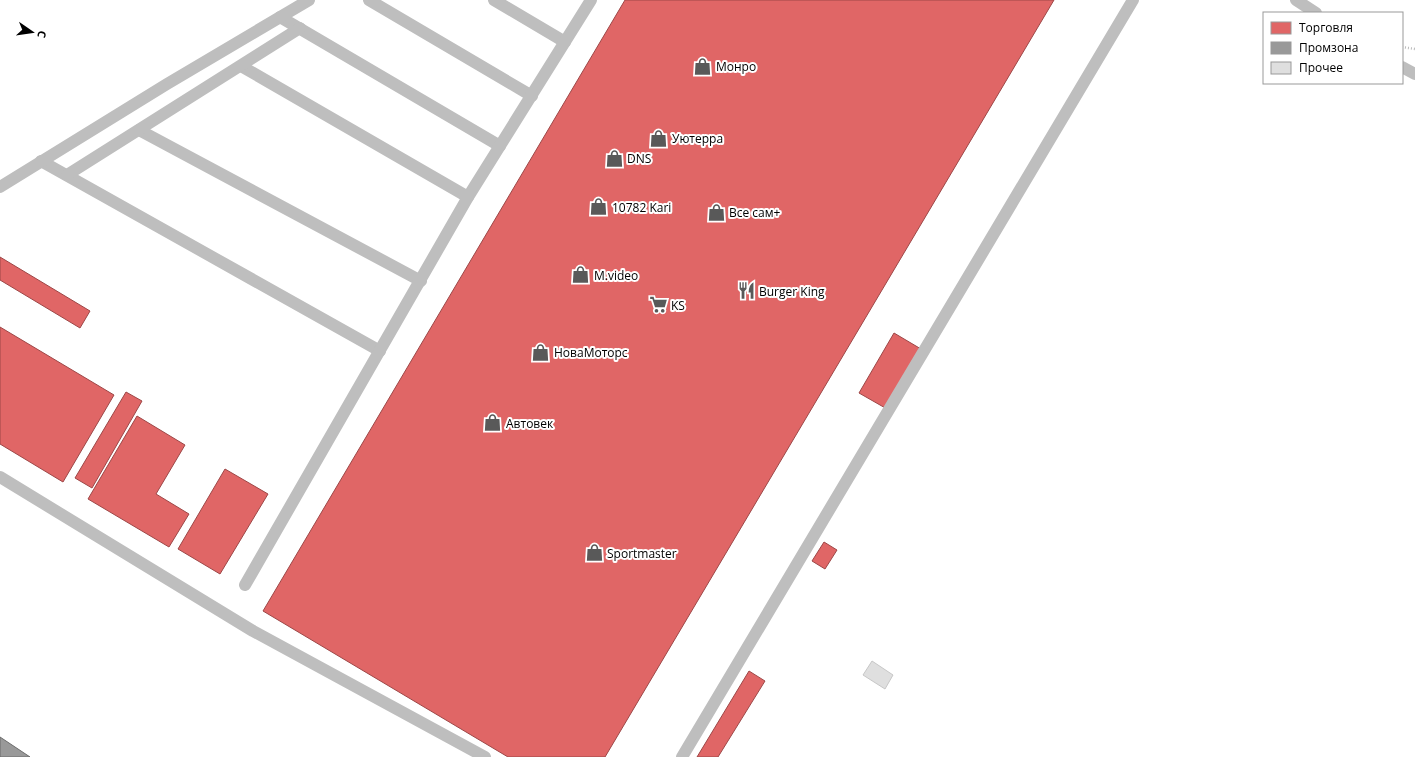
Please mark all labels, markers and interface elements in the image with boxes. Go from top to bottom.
north arrow [12,12,52,52]
legend [1263,12,1403,84]
text: Торговля [1299,19,1353,36]
text: С [34,29,50,39]
text: Промзона [1299,39,1358,56]
shop icon: Монро [693,56,713,76]
place label: Монро [716,58,756,75]
text: Прочее [1299,59,1343,76]
shop icon: Уютерра [649,128,669,148]
place label: Уютерра [672,130,723,147]
shop icon: DNS [604,148,624,168]
place label: DNS [627,150,651,167]
shop icon: 10782 Kari [589,197,609,217]
place label: 10782 Kari [612,199,671,216]
shop icon: Все сам+ [706,202,726,222]
place label: Все сам+ [729,204,781,221]
shop icon: M.video [571,265,591,285]
place label: M.video [594,267,638,284]
restaurant icon: Burger King [736,281,756,301]
place label: Burger King [759,283,825,300]
supermarket icon: KS [648,295,668,315]
place label: KS [671,297,685,314]
shop icon: НоваМоторс [531,342,551,362]
place label: НоваМоторс [554,344,628,361]
shop icon: Автовек [483,413,503,433]
place label: Автовек [506,415,554,432]
shop icon: Sportmaster [584,543,604,563]
place label: Sportmaster [607,545,677,562]

